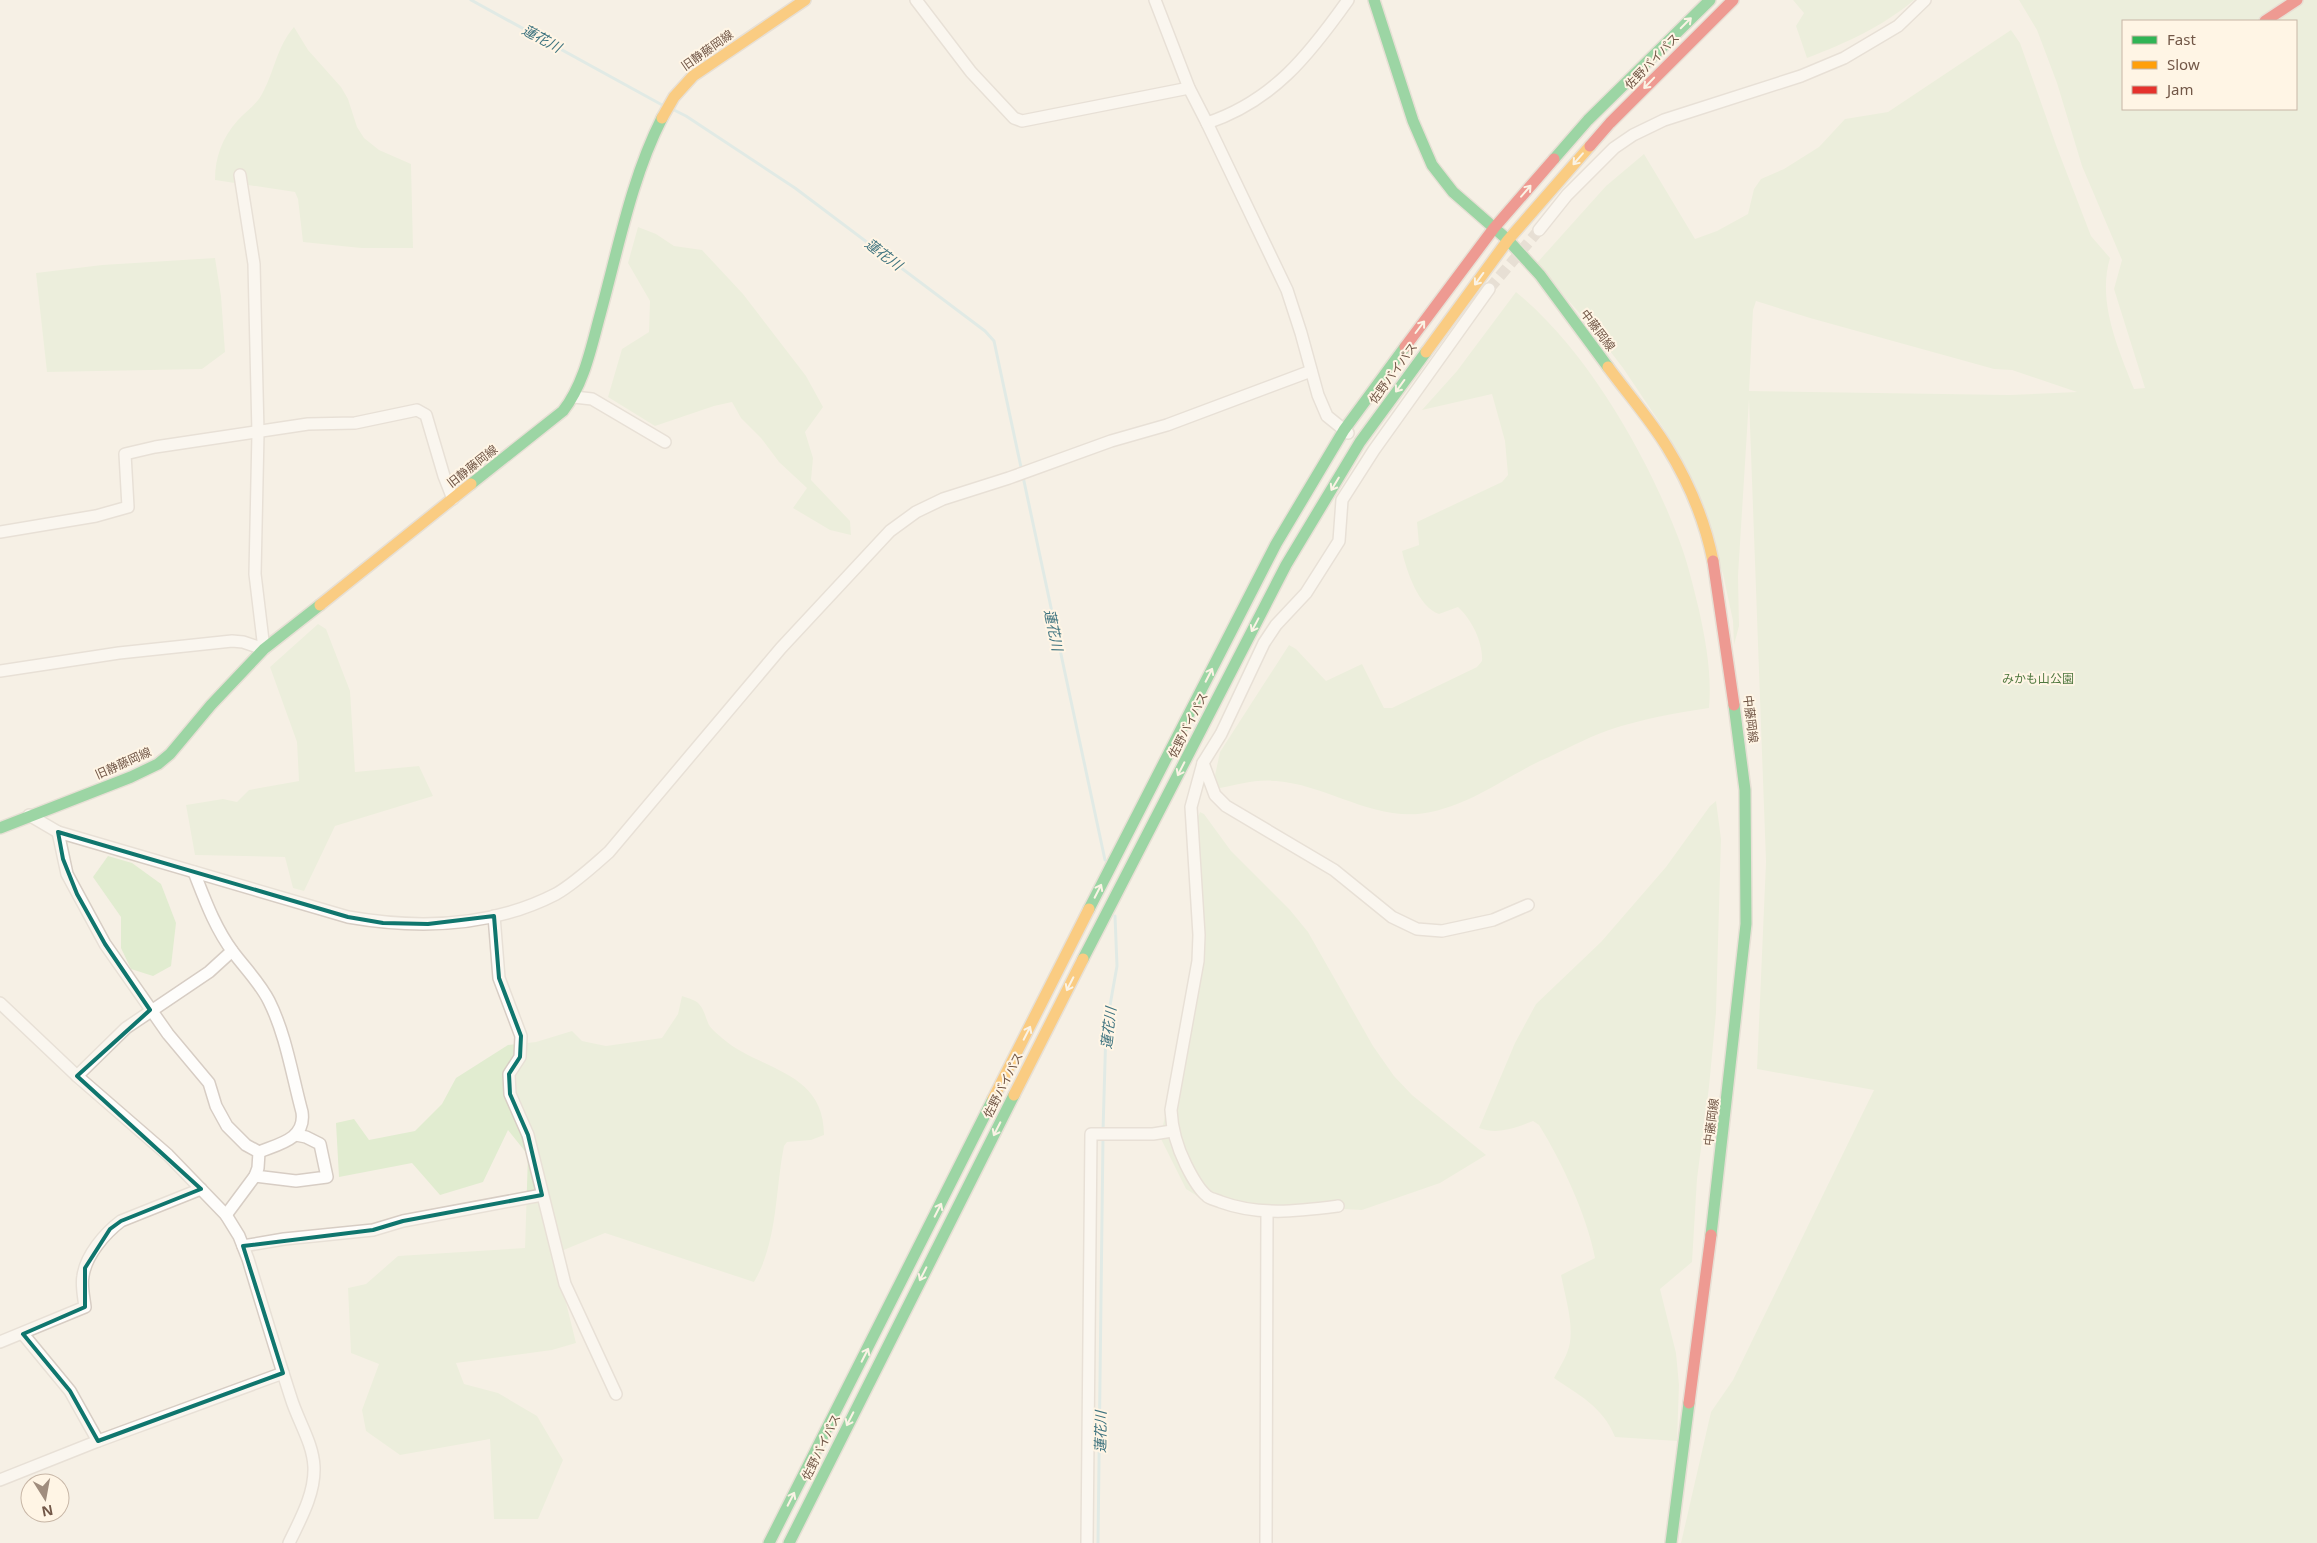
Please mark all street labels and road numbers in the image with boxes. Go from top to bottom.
street label: 旧静藤岡線 [678,26,736,74]
street label: 佐野バイパス [1621,29,1683,93]
street label: 中藤岡線 [1577,306,1619,354]
street label: 佐野バイパス [1365,339,1421,407]
street label: 旧静藤岡線 [443,441,501,491]
street label: 佐野バイパス [1164,689,1212,761]
street label: 中藤岡線 [1740,694,1762,744]
street label: 旧静藤岡線 [92,743,154,783]
street label: 佐野バイパス [979,1049,1027,1121]
street label: 中藤岡線 [1700,1097,1722,1147]
street label: 佐野バイパス [798,1411,844,1483]

